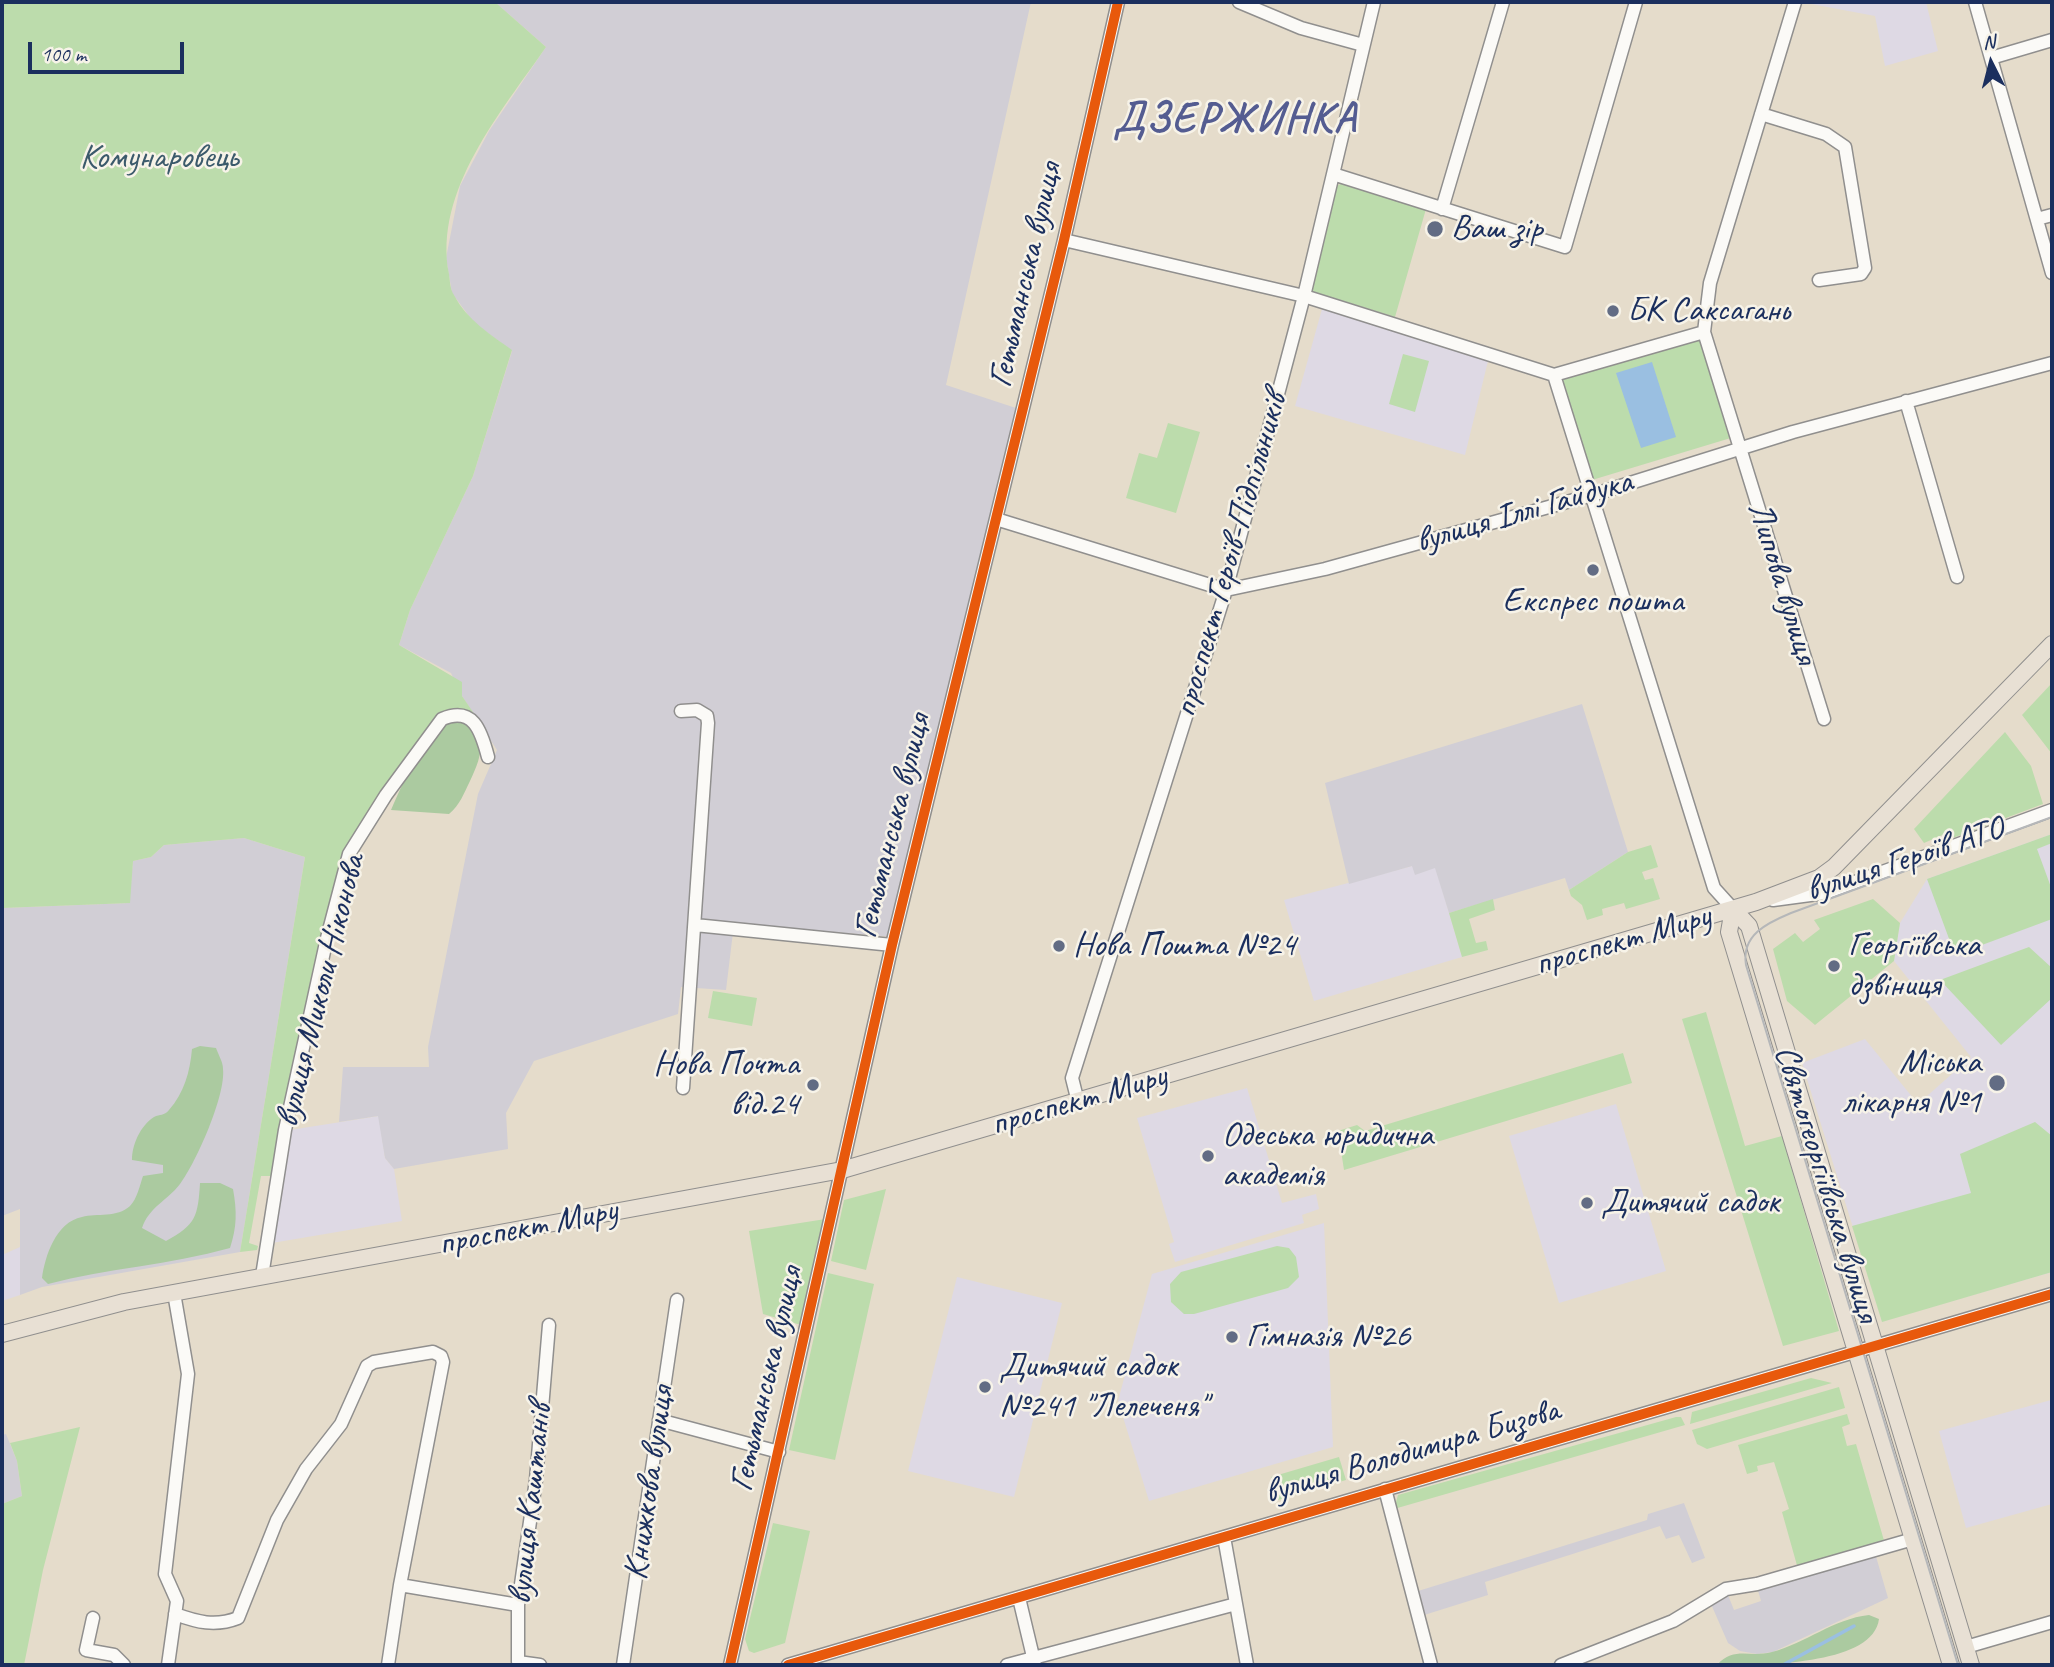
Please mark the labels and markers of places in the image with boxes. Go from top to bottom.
place label: Ваш зір [1451,208,1543,250]
marker: Ваш зір [1425,219,1445,239]
place label: БК Саксагань [1627,290,1789,332]
marker: БК Саксагань [1605,303,1621,319]
marker: Експрес пошта [1585,562,1601,578]
place label: Експрес пошта [1502,581,1684,623]
place label: Нова Пошта №24 [1073,925,1296,967]
place label: Георгіївська дзвіниця [1848,925,1981,1007]
marker: Нова Пошта №24 [1051,938,1067,954]
marker: Георгіївська дзвіниця [1826,958,1842,974]
place label: Міська лікарня №1 [1842,1042,1981,1124]
place label: Нова Почта від.24 [653,1044,799,1126]
marker: Міська лікарня №1 [1987,1073,2007,1093]
marker: Нова Почта від.24 [805,1077,821,1093]
place label: Одеська юридична академія [1222,1115,1433,1197]
marker: Одеська юридична академія [1200,1148,1216,1164]
place label: Дитячий садок [1601,1182,1780,1224]
marker: Дитячий садок [1579,1195,1595,1211]
place label: Гімназія №26 [1246,1316,1411,1358]
marker: Гімназія №26 [1224,1329,1240,1345]
place label: Дитячий садок №241 "Лелеченя" [999,1346,1207,1428]
marker: Дитячий садок №241 "Лелеченя" [977,1379,993,1395]

